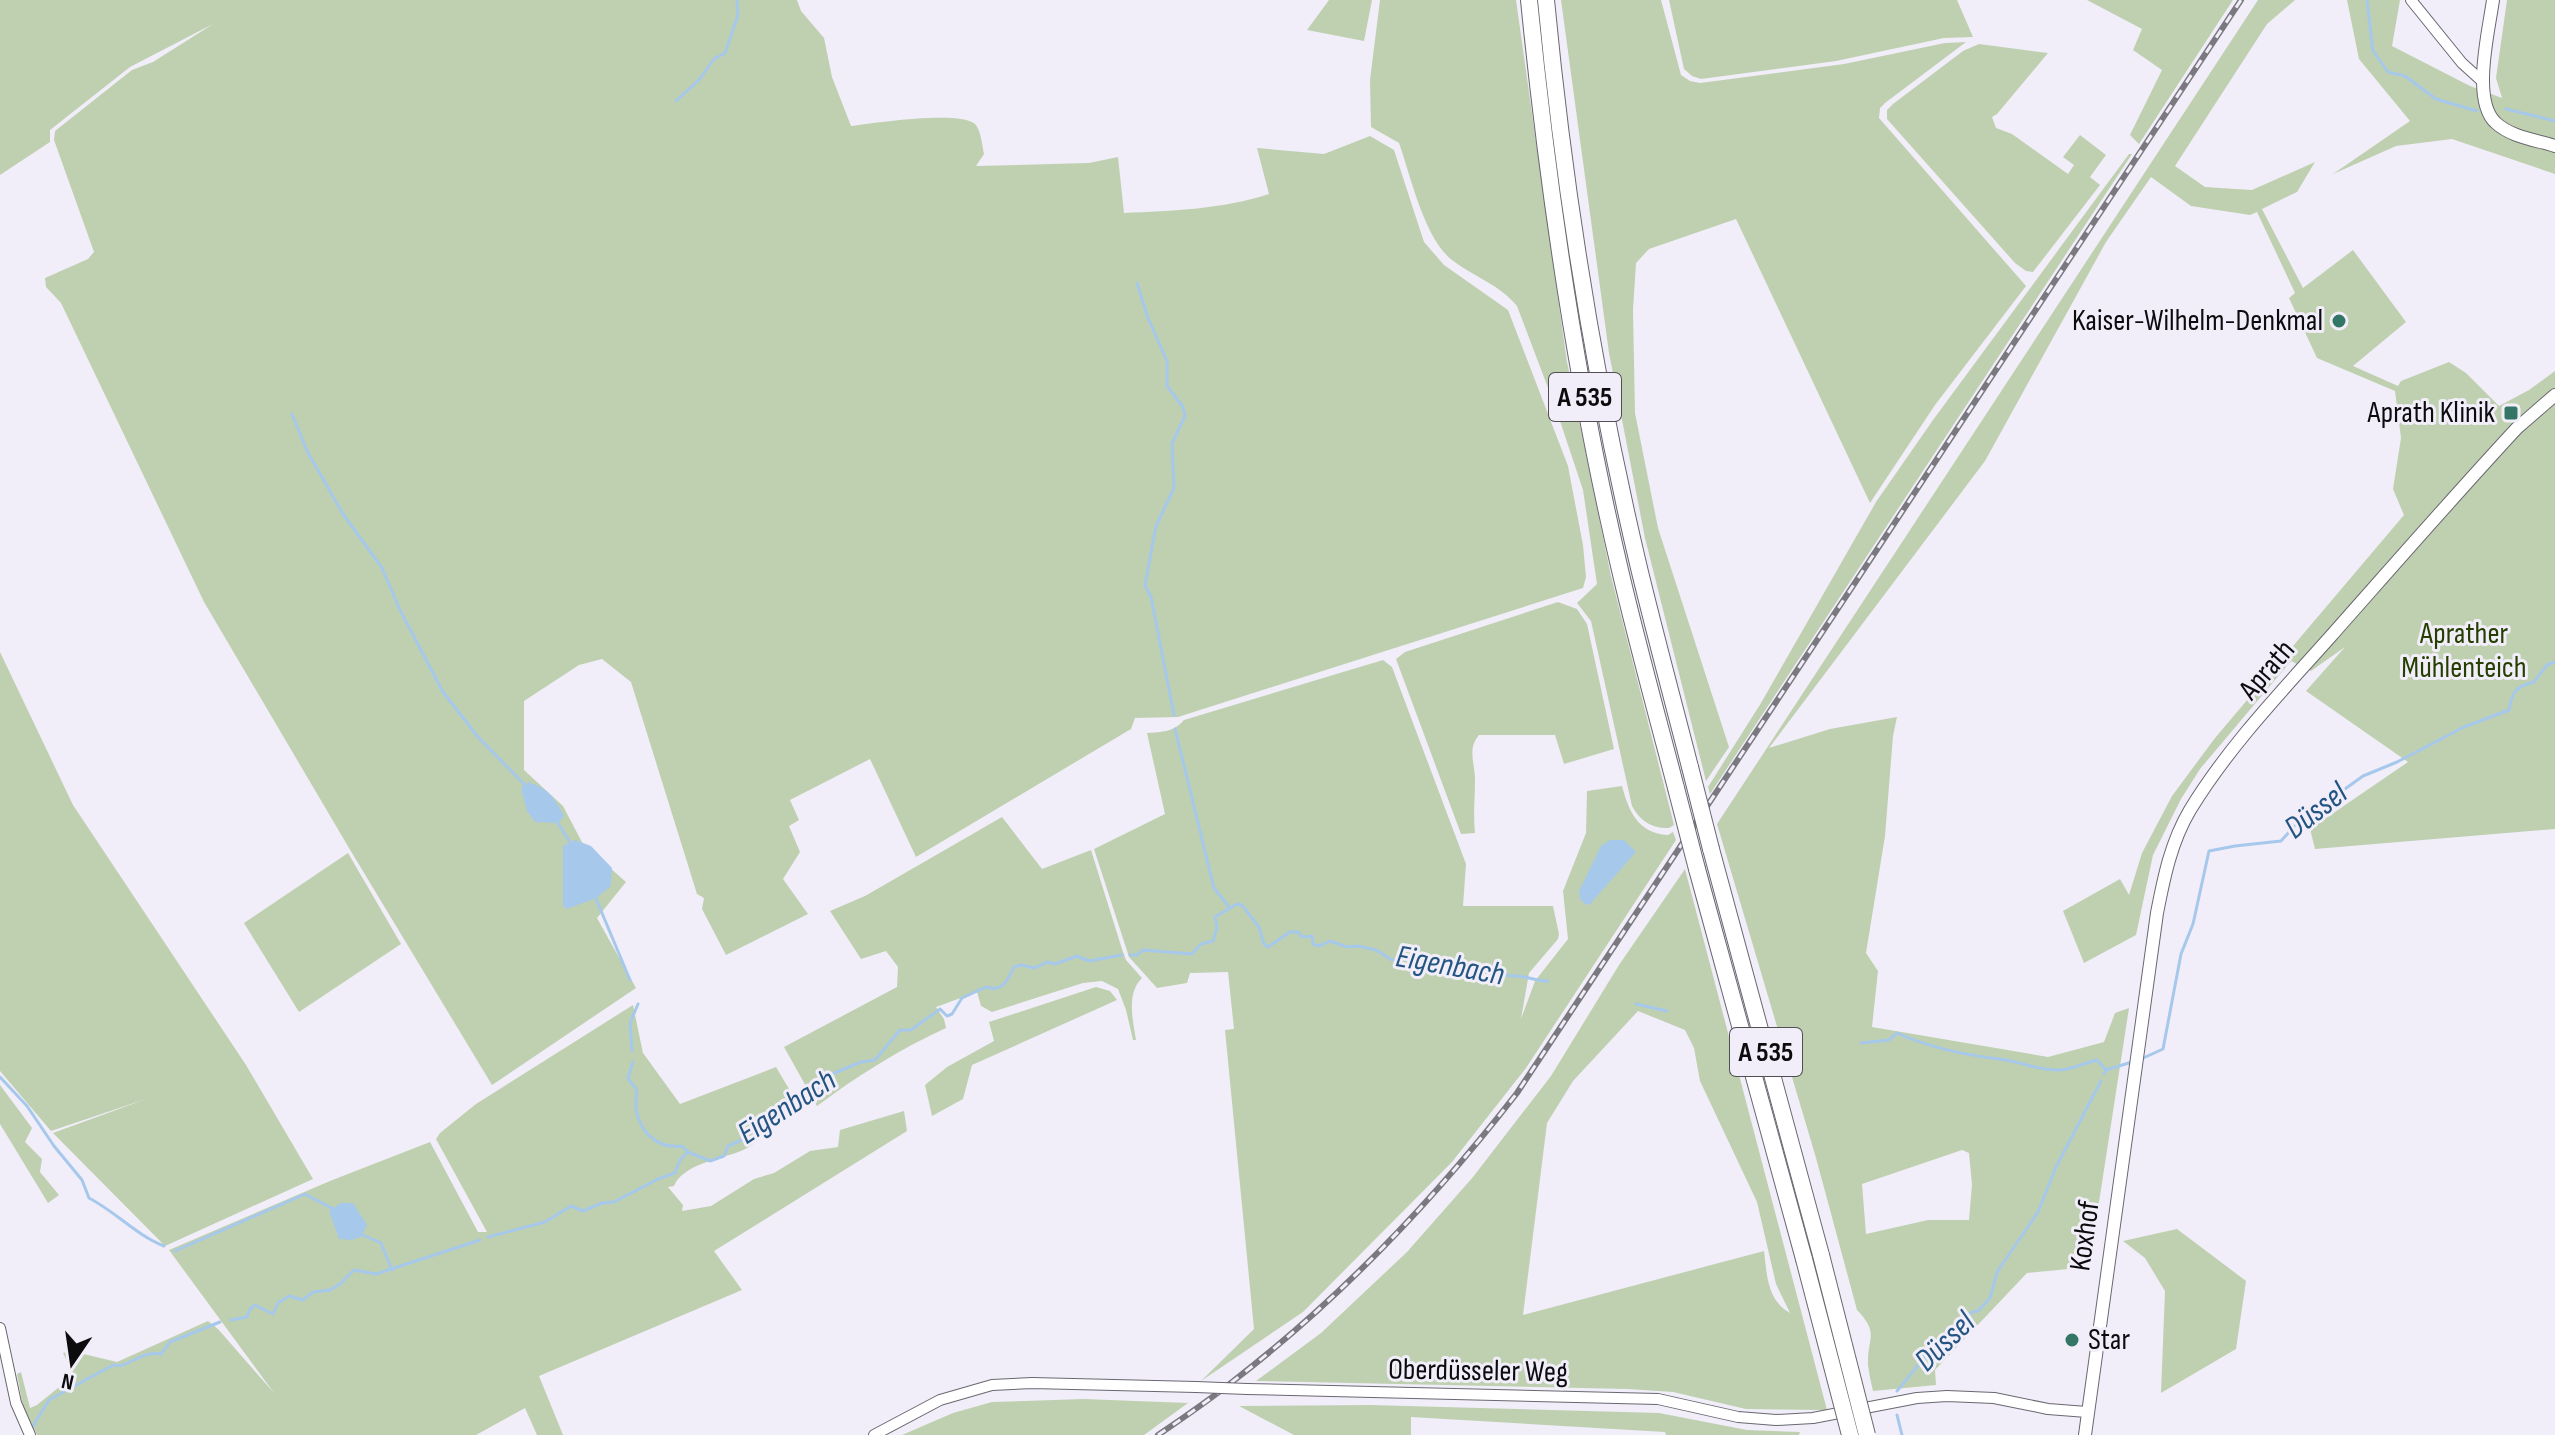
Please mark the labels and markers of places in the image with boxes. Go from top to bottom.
place label: Kaiser-Wilhelm-Denkmal [2072,303,2323,339]
marker: Kaiser-Wilhelm-Denkmal [2330,312,2348,330]
place label: Aprath Klinik [2366,395,2496,431]
marker: Aprath Klinik [2502,404,2520,422]
place label: Star [2088,1322,2130,1358]
marker: Star [2063,1331,2081,1349]

